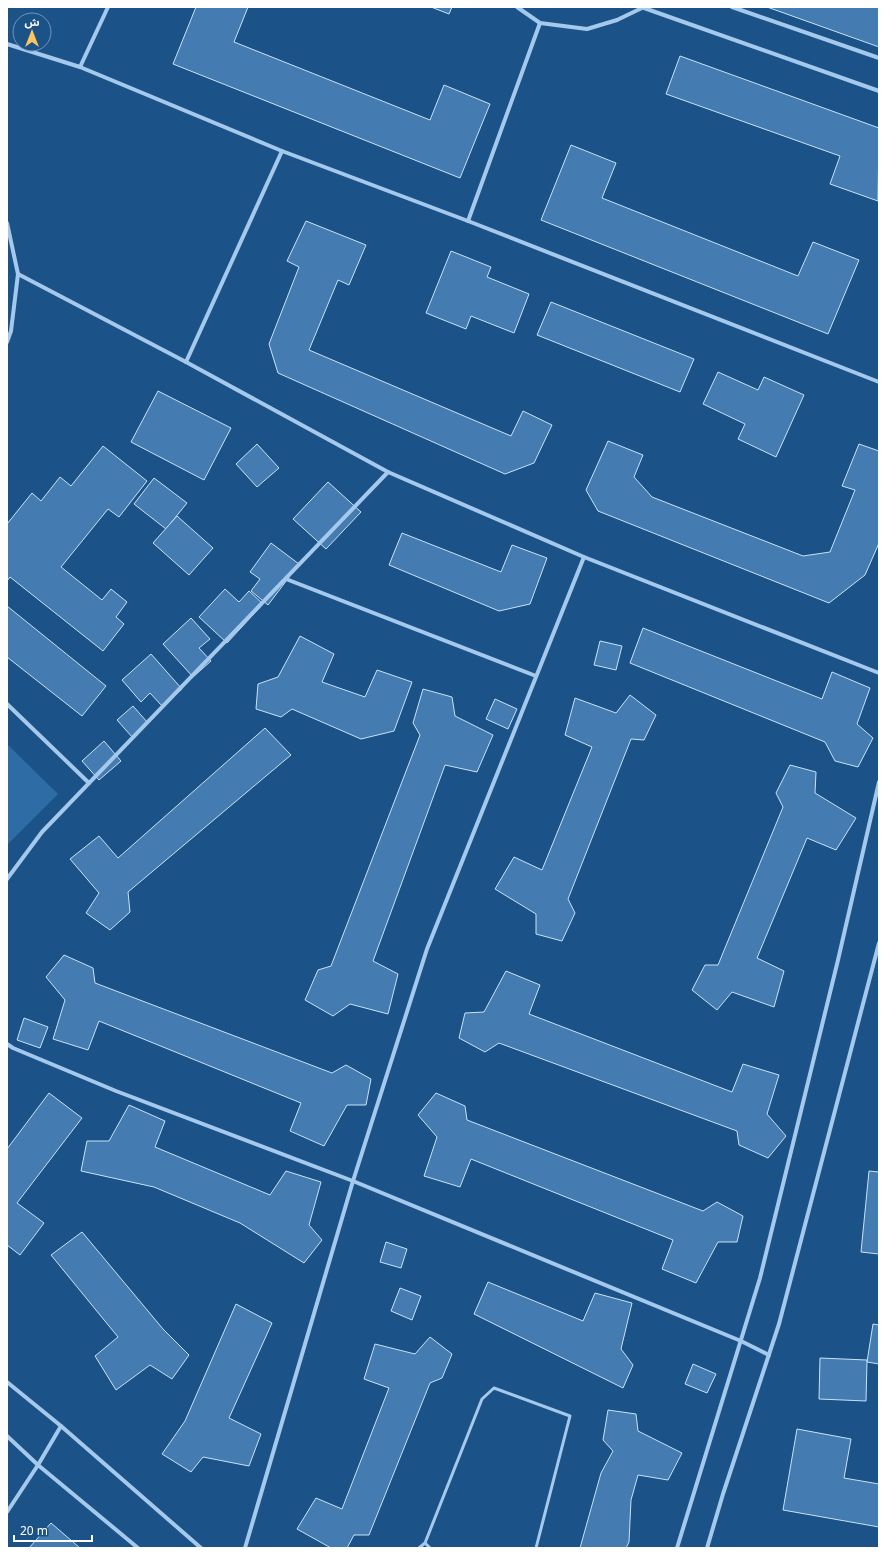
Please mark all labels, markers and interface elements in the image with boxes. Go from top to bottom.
north arrow [12,12,52,52]
text: ش [24,14,40,29]
scale bar [14,1517,92,1543]
text: 20 m [20,1522,48,1539]

